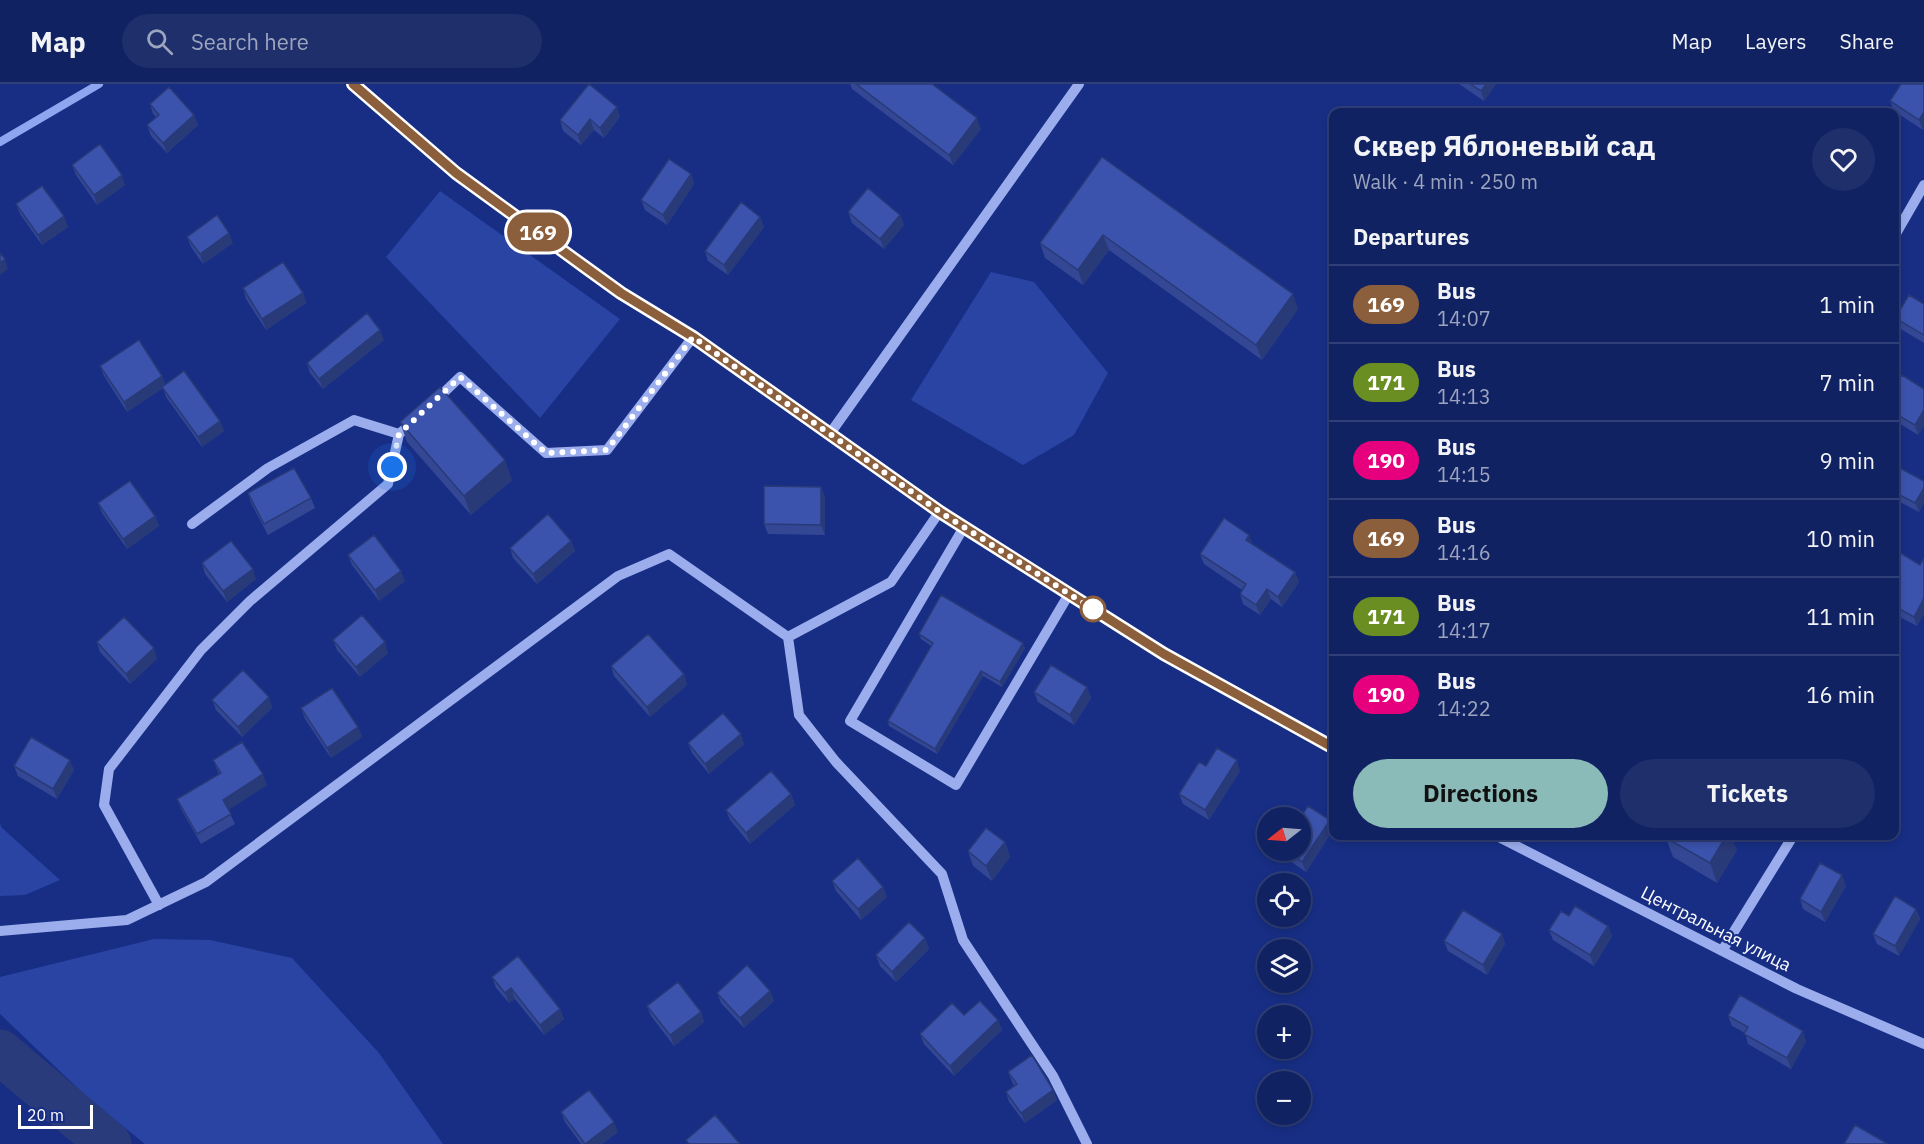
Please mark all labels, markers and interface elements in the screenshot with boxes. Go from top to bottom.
search box [122,14,542,68]
text: Map [30,23,86,60]
icon: search [143,25,176,58]
text: Search here [191,27,309,56]
text: Map [1672,27,1712,55]
text: Layers [1745,27,1807,55]
text: Share [1840,27,1894,55]
text: Сквер Яблоневый сад [1353,127,1655,164]
button: heart [1812,128,1875,191]
text: Walk · 4 min · 250 m [1353,168,1538,195]
line badge: 169 [504,212,572,252]
text: 169 [519,218,557,246]
text: Departures [1353,222,1469,251]
text: Bus [1437,276,1476,305]
text: 169 [1367,290,1405,318]
text: 1 min [1819,290,1875,319]
text: 14:07 [1437,305,1491,332]
text: Bus [1437,354,1476,383]
text: 171 [1367,368,1405,396]
text: 7 min [1819,368,1875,397]
text: 14:13 [1437,383,1491,410]
text: Bus [1437,432,1476,461]
text: 190 [1367,446,1405,474]
text: 9 min [1819,446,1875,475]
your location [377,452,407,482]
text: 14:15 [1437,461,1491,488]
text: Bus [1437,510,1476,539]
text: 169 [1367,524,1405,552]
text: 10 min [1806,524,1875,553]
text: 14:16 [1437,539,1491,566]
text: Bus [1437,588,1476,617]
unlabelled marker [1080,596,1106,622]
text: 171 [1367,602,1405,630]
text: 11 min [1806,602,1875,631]
text: 14:17 [1437,617,1491,644]
text: Bus [1437,666,1476,695]
text: 190 [1367,680,1405,708]
text: 16 min [1806,680,1875,709]
text: 14:22 [1437,695,1491,722]
button: Directions [1353,759,1608,828]
button: Tickets [1620,759,1875,828]
north arrow [1257,807,1311,861]
map controls [1257,807,1311,1125]
button: locate [1257,873,1311,927]
street label: Центральная улица [1637,881,1796,977]
button: layers [1257,939,1311,993]
button: + [1257,1005,1311,1059]
button: − [1257,1071,1311,1125]
scale bar [18,1102,93,1130]
text: 20 m [27,1105,64,1125]

